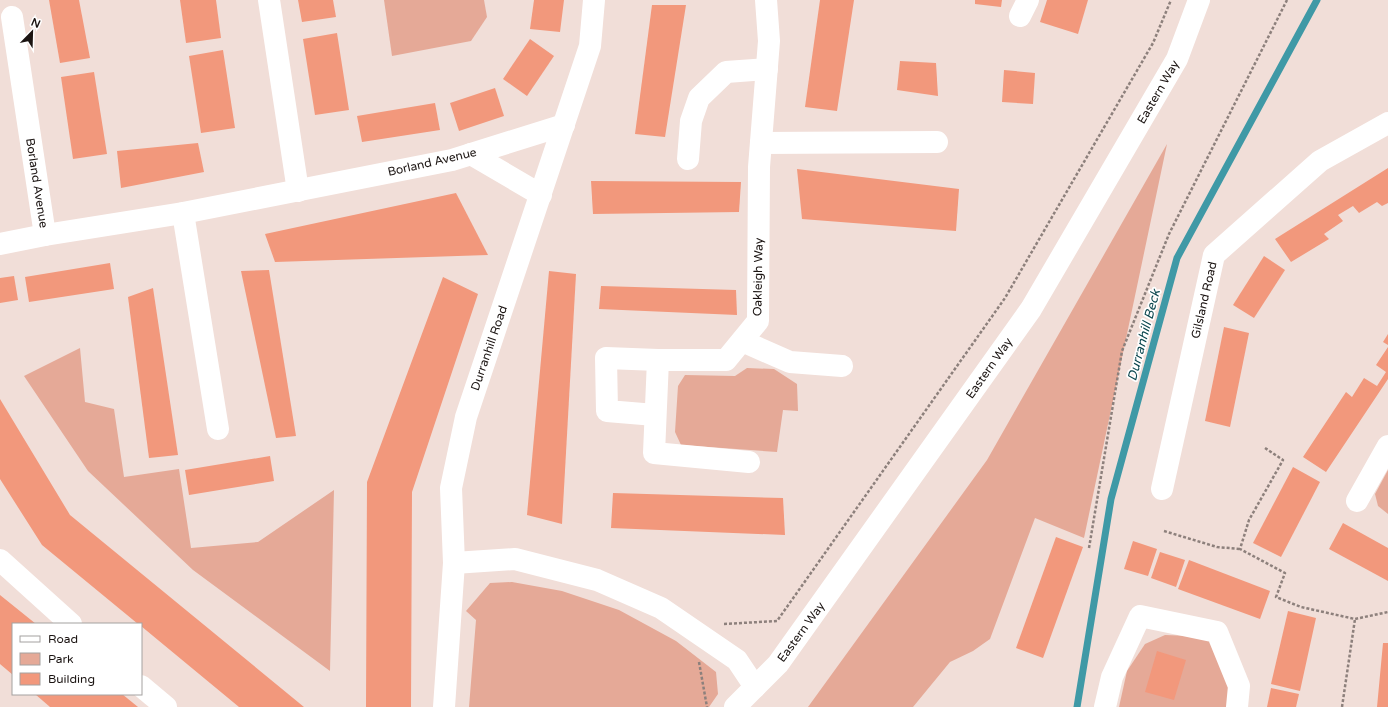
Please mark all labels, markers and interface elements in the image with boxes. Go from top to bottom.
north arrow [12,12,52,52]
text: N [29,16,42,31]
street label: Eastern Way [1134,57,1182,126]
street label: Borland Avenue [23,137,51,229]
street label: Borland Avenue [386,145,478,179]
street label: Oakleigh Way [750,237,766,316]
street label: Gilsland Road [1188,260,1220,340]
water label: Durranhill Beck [1124,287,1164,383]
street label: Durranhill Road [468,304,510,392]
street label: Eastern Way [963,334,1015,401]
street label: Eastern Way [774,599,828,665]
legend [12,623,142,695]
text: Road [48,632,78,646]
text: Park [48,652,74,666]
text: Building [48,672,95,686]

